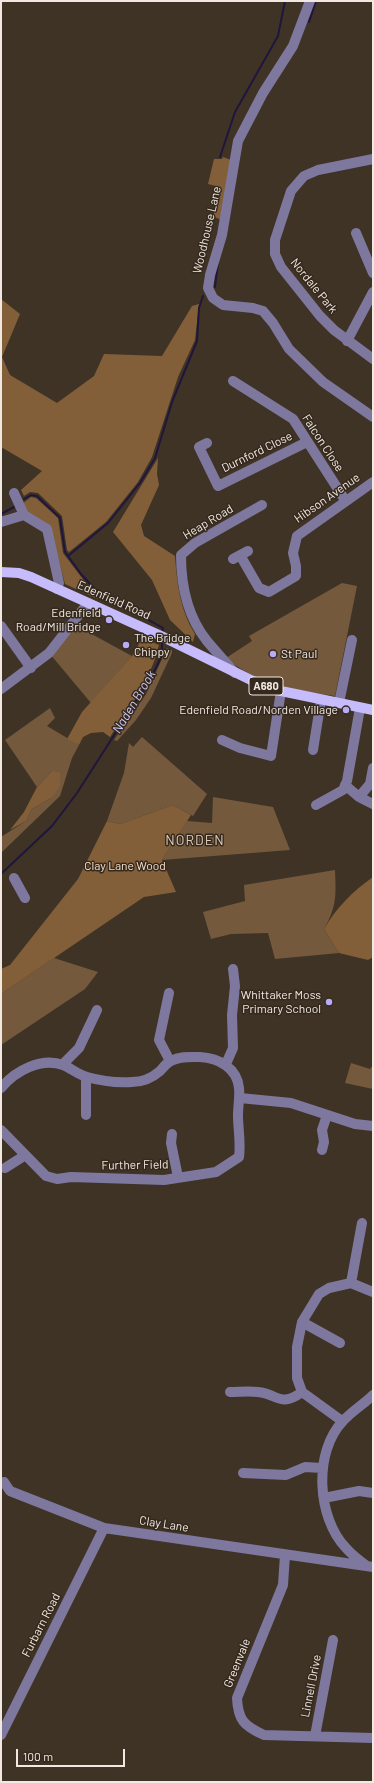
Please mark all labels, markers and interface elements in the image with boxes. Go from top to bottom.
street label: Woodhouse Lane [190,185,224,275]
street label: Nordale Park [287,256,341,316]
street label: Falcon Close [299,412,347,474]
street label: Durnford Close [219,429,295,475]
street label: Hibson Avenue [291,470,363,526]
street label: Heap Road [180,501,236,543]
street label: Edenfield Road [75,577,153,623]
place label: Edenfield Road/Mill Bridge [16,606,101,634]
marker: Edenfield Road/Mill Bridge [104,615,114,625]
place label: The Bridge Chippy [134,631,190,659]
marker: The Bridge Chippy [121,640,131,650]
place label: St Paul [281,647,317,661]
marker: St Paul [268,649,278,659]
water label: Naden Brook [109,668,159,736]
road number: A680 [249,677,283,695]
place label: Edenfield Road/Norden Village [179,703,338,717]
marker: Edenfield Road/Norden Village [341,705,351,715]
district label: NORDEN [165,832,225,848]
park label: Clay Lane Wood [84,859,166,873]
place label: Whittaker Moss Primary School [241,988,321,1016]
marker: Whittaker Moss Primary School [324,997,334,1007]
street label: Further Field [101,1157,169,1173]
street label: Clay Lane [138,1513,190,1535]
street label: Furbarn Road [19,1591,63,1659]
street label: Greenvale [221,1636,253,1690]
street label: Linnell Drive [298,1653,324,1719]
scale bar [18,1741,127,1767]
text: 100 m [23,1749,53,1763]

